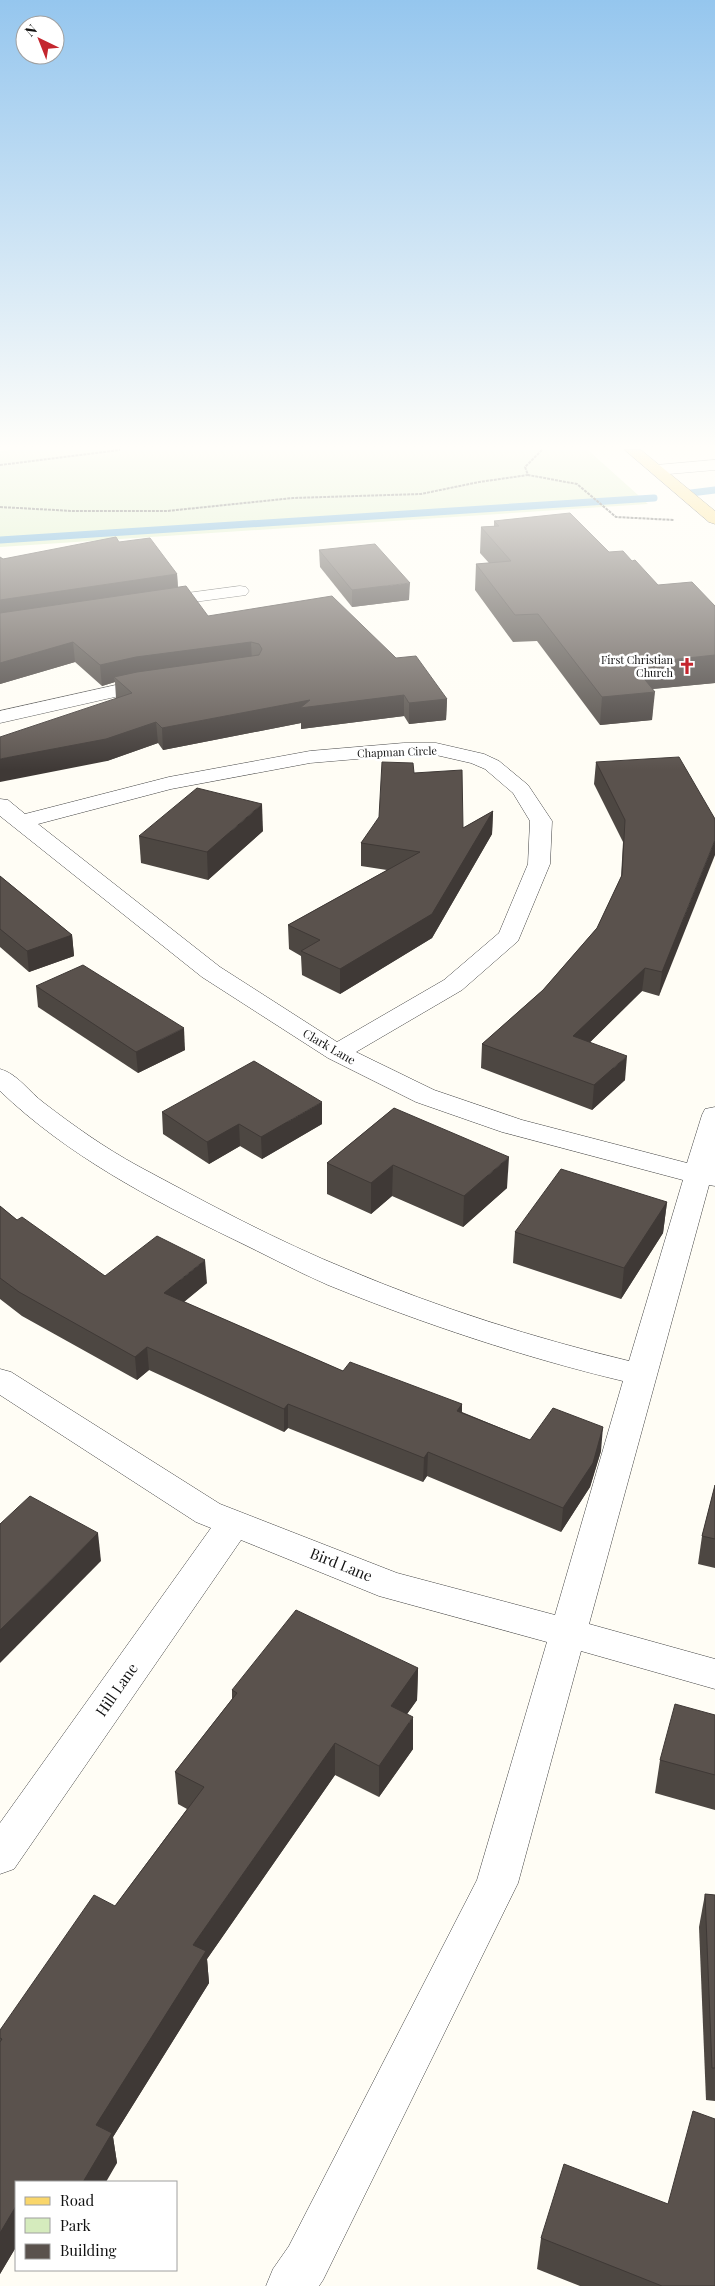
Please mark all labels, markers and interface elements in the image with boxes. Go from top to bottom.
north arrow [15,15,65,65]
text: N [21,20,41,41]
place label: First Christian Church [601,652,674,680]
church icon: First Christian Church [677,656,697,676]
street label: Chapman Circle [357,743,438,760]
street label: Clark Lane [300,1025,359,1068]
street label: Bird Lane [307,1543,375,1586]
street label: Hill Lane [91,1659,142,1720]
legend [15,2181,178,2271]
text: Road [60,2190,94,2210]
text: Park [60,2215,92,2235]
text: Building [60,2240,117,2260]

